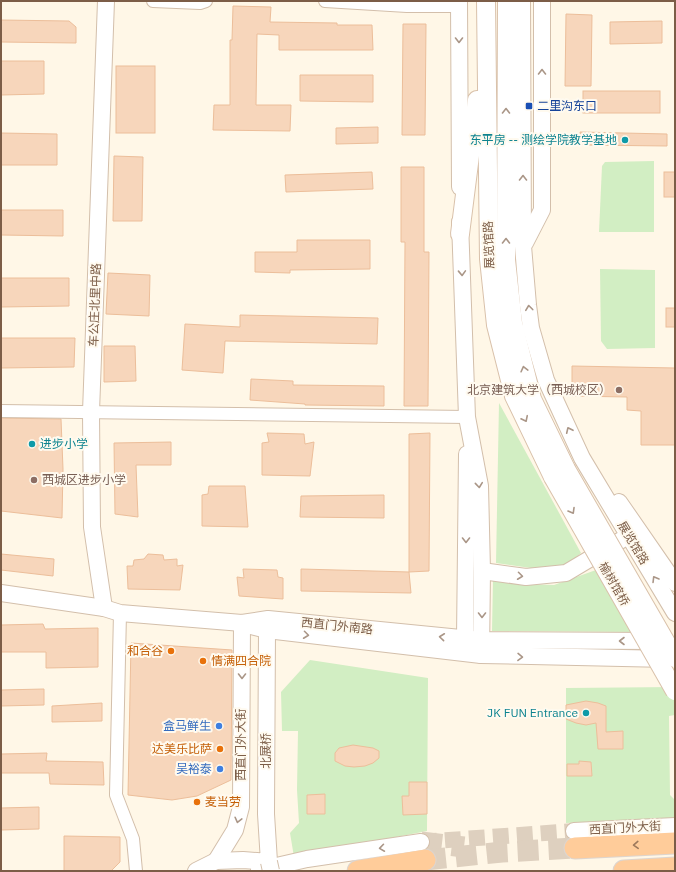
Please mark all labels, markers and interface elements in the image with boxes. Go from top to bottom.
one-way arrow [455,37,463,43]
one-way arrow [538,69,546,75]
place label: 二里沟东口 [537,98,597,113]
marker: 二里沟东口 [524,101,534,111]
one-way arrow [502,108,510,114]
place label: 东平房 -- 测绘学院教学基地 [470,132,617,147]
marker: 东平房 -- 测绘学院教学基地 [620,135,630,145]
one-way arrow [519,175,527,181]
street label: 展览馆路 [480,221,497,269]
one-way arrow [502,238,510,244]
street label: 车公庄北里中路 [86,263,103,347]
one-way arrow [457,270,466,276]
one-way arrow [524,304,533,311]
one-way arrow [521,366,529,372]
place label: 北京建筑大学（西城校区） [467,382,611,397]
marker: 北京建筑大学（西城校区） [614,385,624,395]
one-way arrow [520,415,528,423]
one-way arrow [566,427,574,435]
place label: 进步小学 [40,436,88,451]
marker: 进步小学 [27,439,37,449]
place label: 西城区进步小学 [42,472,126,487]
marker: 西城区进步小学 [29,475,39,485]
one-way arrow [475,482,484,489]
one-way arrow [568,507,575,514]
street label: 展览馆路 [615,518,652,567]
one-way arrow [462,537,470,543]
street label: 榆树馆桥 [596,559,633,608]
one-way arrow [517,572,523,581]
one-way arrow [652,576,659,583]
one-way arrow [477,612,486,618]
street label: 西直门外南路 [300,614,374,637]
one-way arrow [303,630,309,639]
one-way arrow [439,632,446,641]
one-way arrow [619,637,625,645]
place label: 和合谷 [127,643,163,658]
marker: 和合谷 [166,646,176,656]
place label: 情满四合院 [211,653,271,668]
one-way arrow [517,653,523,661]
marker: 情满四合院 [198,656,208,666]
one-way arrow [238,673,246,679]
place label: JK FUN Entrance [487,705,578,720]
marker: JK FUN Entrance [581,708,591,718]
street label: 西直门外大街 [233,709,248,781]
place label: 盒马鲜生 [163,718,211,733]
marker: 盒马鲜生 [214,721,224,731]
street label: 北展桥 [258,733,273,769]
place label: 达美乐比萨 [152,741,212,756]
marker: 达美乐比萨 [215,744,225,754]
place label: 吴裕泰 [176,761,212,776]
marker: 吴裕泰 [215,764,225,774]
place label: 麦当劳 [205,794,241,809]
marker: 麦当劳 [192,797,202,807]
one-way arrow [234,817,242,823]
street label: 西直门外大街 [589,818,661,837]
one-way arrow [633,841,639,849]
one-way arrow [379,843,385,852]

